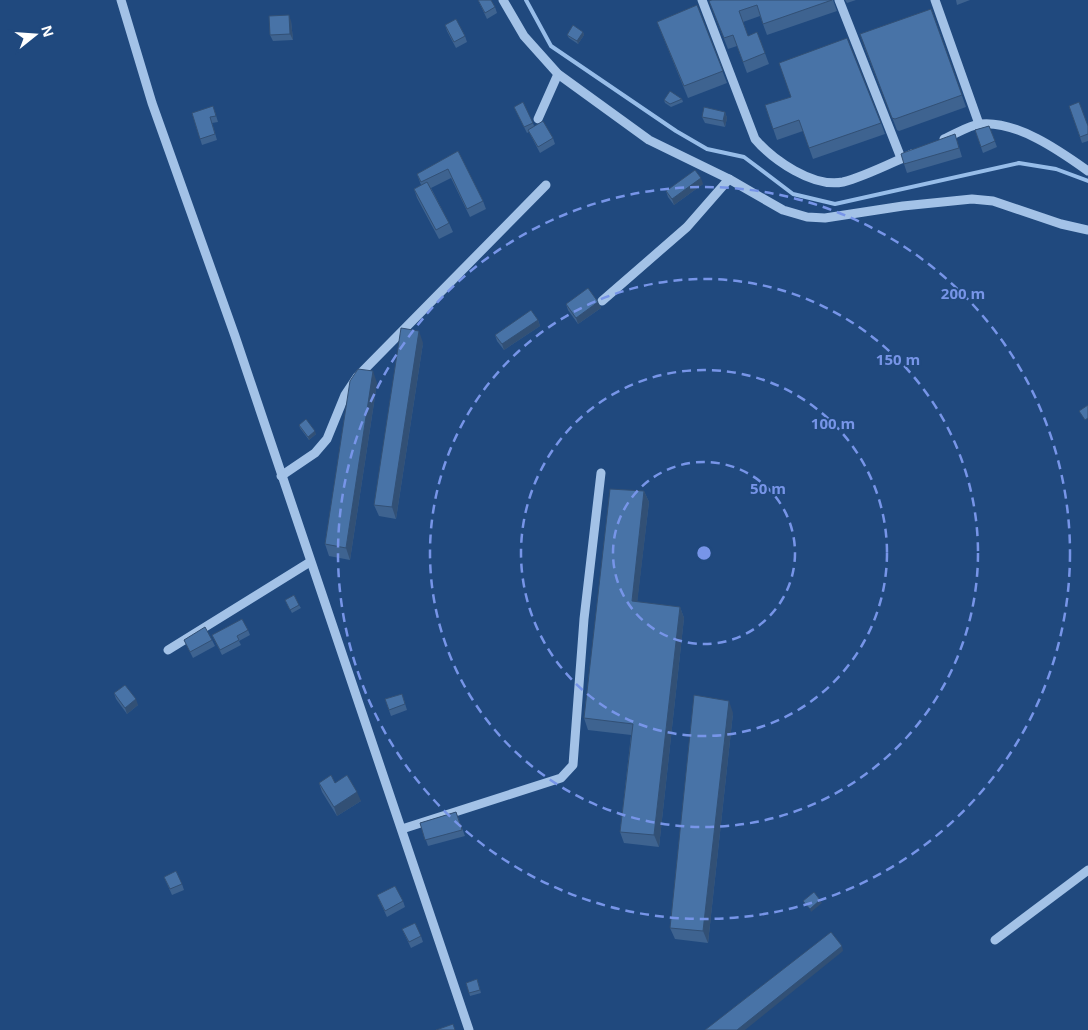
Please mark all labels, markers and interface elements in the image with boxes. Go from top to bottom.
north arrow [10,10,60,60]
text: N [37,23,59,39]
text: 200 m [941,283,985,303]
text: 150 m [876,349,920,369]
text: 100 m [811,413,855,433]
text: 50 m [750,478,786,498]
centre of rings [695,544,713,562]

